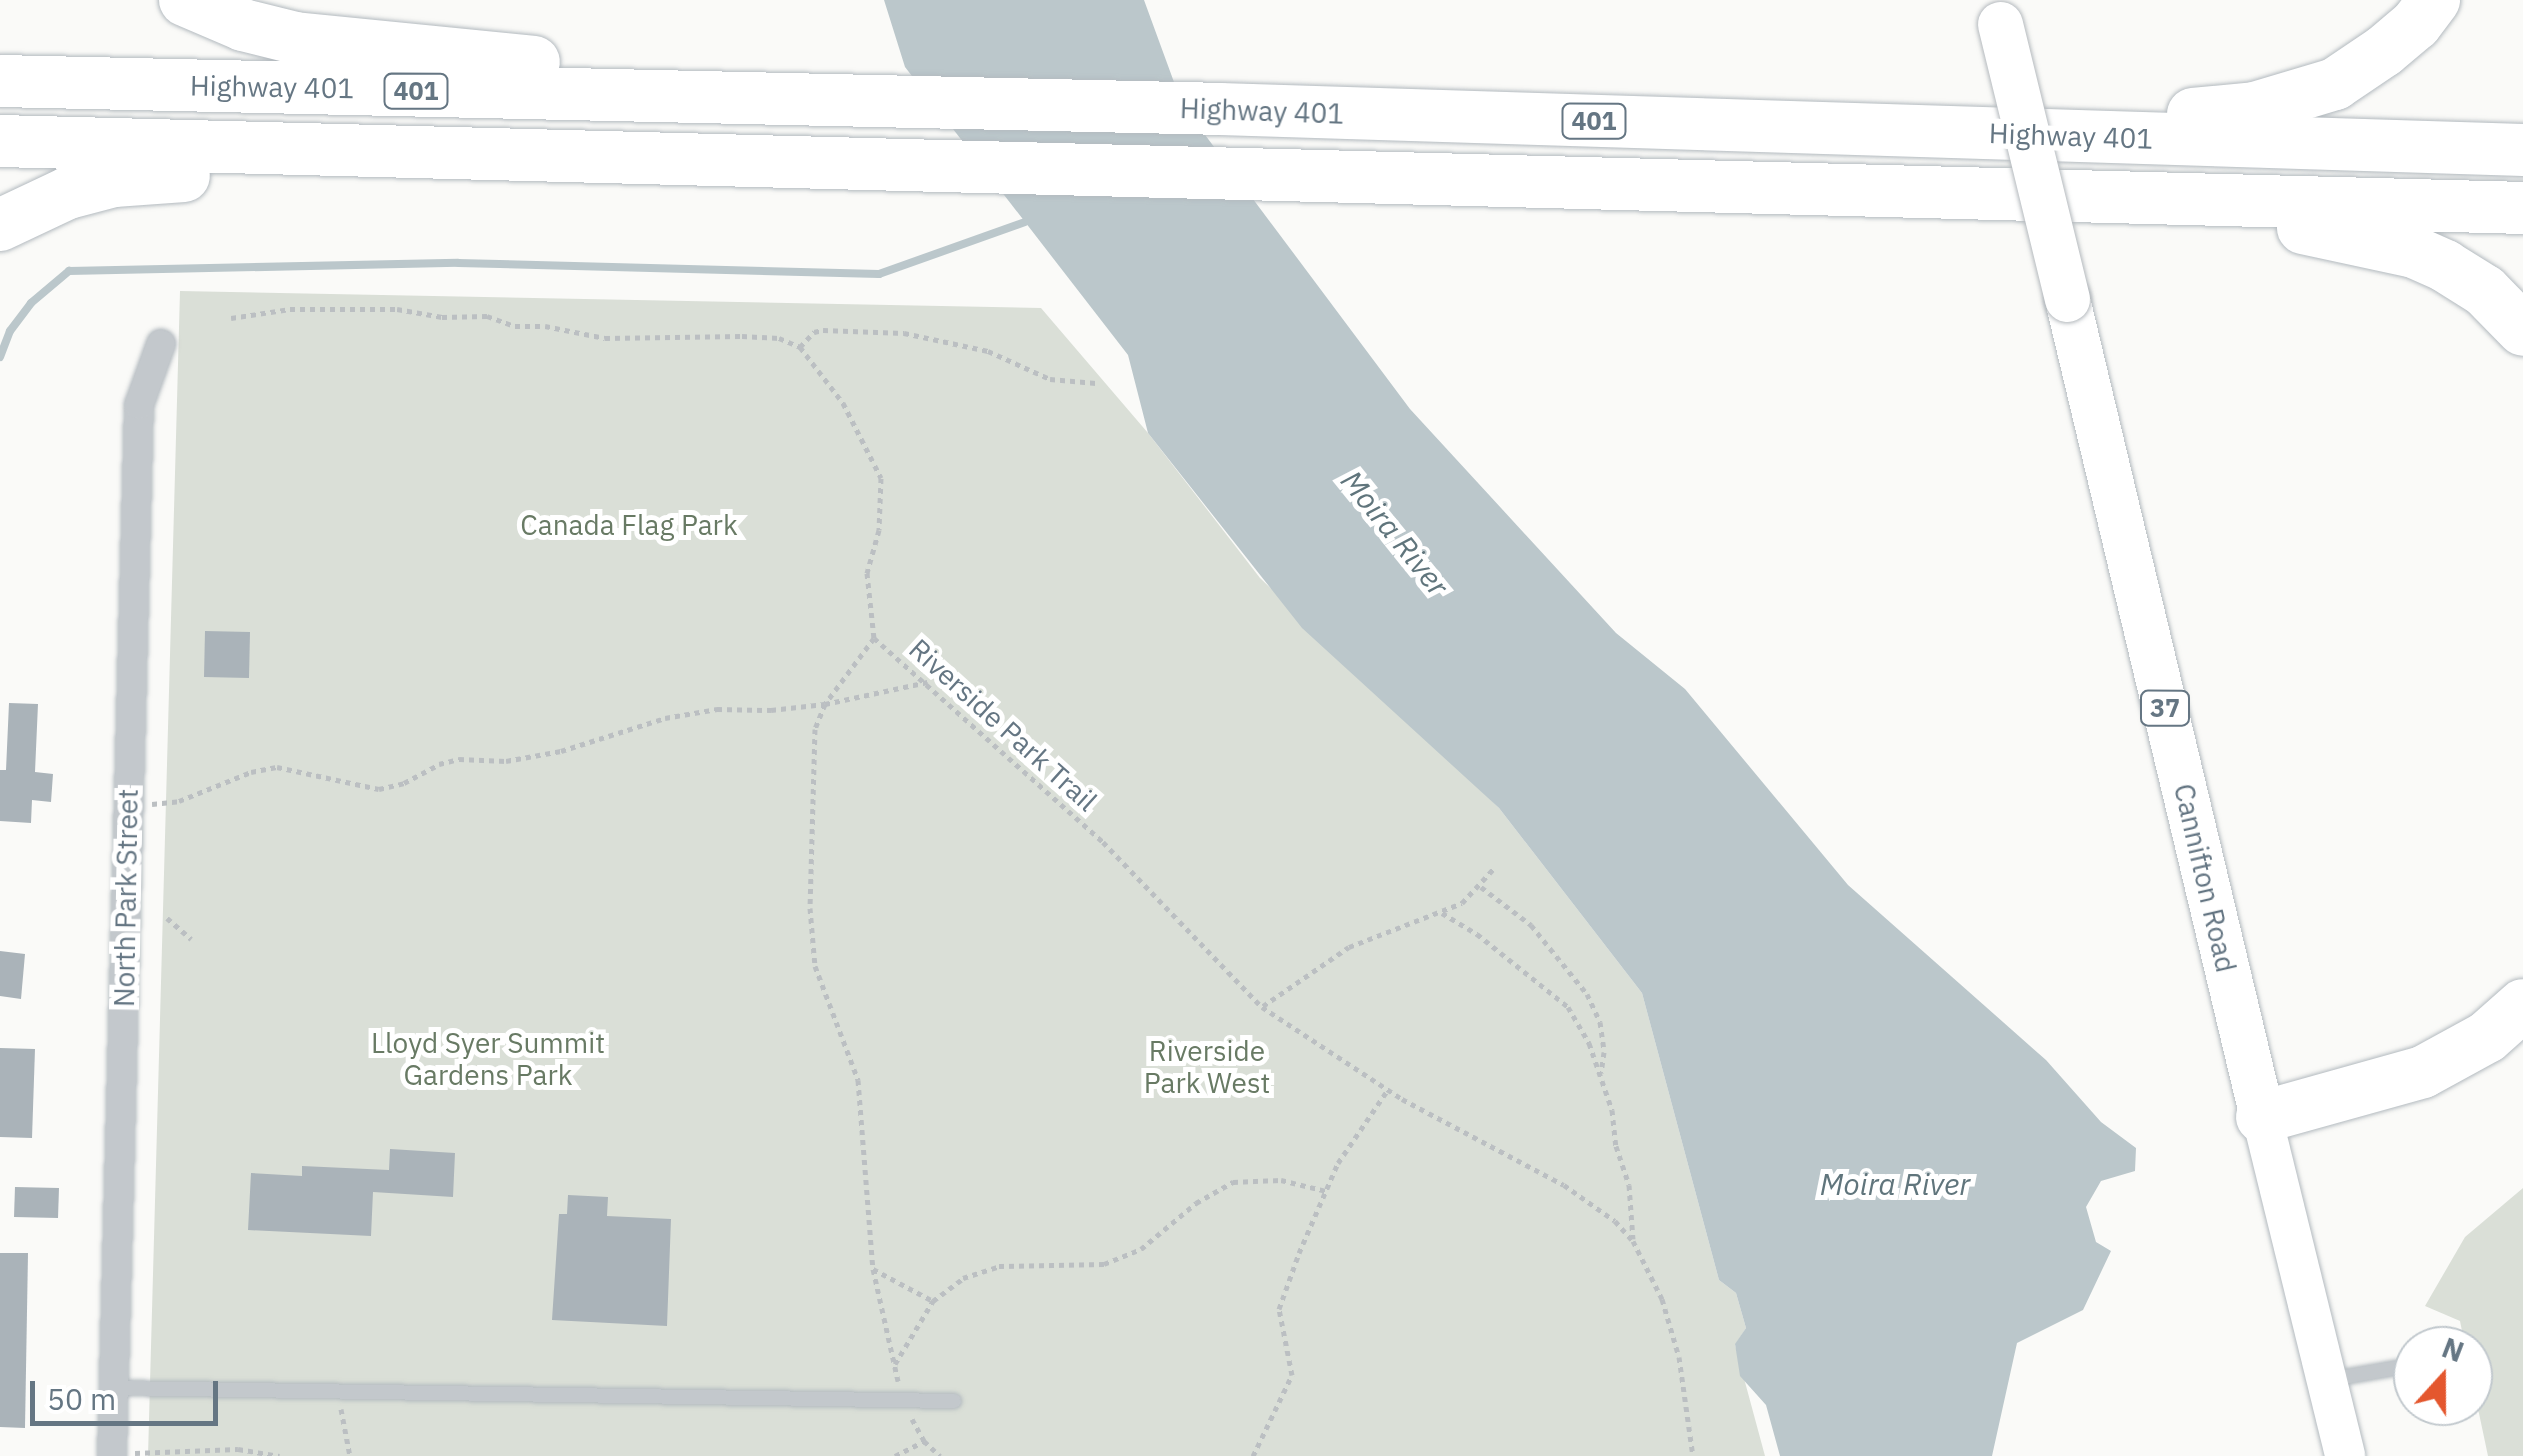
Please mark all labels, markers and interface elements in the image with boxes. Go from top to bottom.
street label: Highway 401 [190,69,354,105]
road number: 401 [384,71,448,111]
street label: Highway 401 [1179,91,1345,131]
road number: 401 [1562,101,1626,141]
street label: Highway 401 [1988,116,2154,156]
water label: Moira River [1334,463,1456,603]
park label: Canada Flag Park [520,508,738,542]
street label: Riverside Park Trail [902,632,1104,818]
road number: 37 [2140,688,2190,728]
street label: Cannifton Road [2167,780,2243,976]
street label: North Park Street [107,789,145,1007]
park label: Lloyd Syer Summit Gardens Park [371,1026,605,1092]
park label: Riverside Park West [1144,1034,1270,1100]
water label: Moira River [1820,1166,1970,1202]
north arrow [2393,1326,2493,1426]
text: N [2437,1328,2469,1370]
scale bar [35,1361,222,1423]
text: 50 m [47,1379,116,1418]

